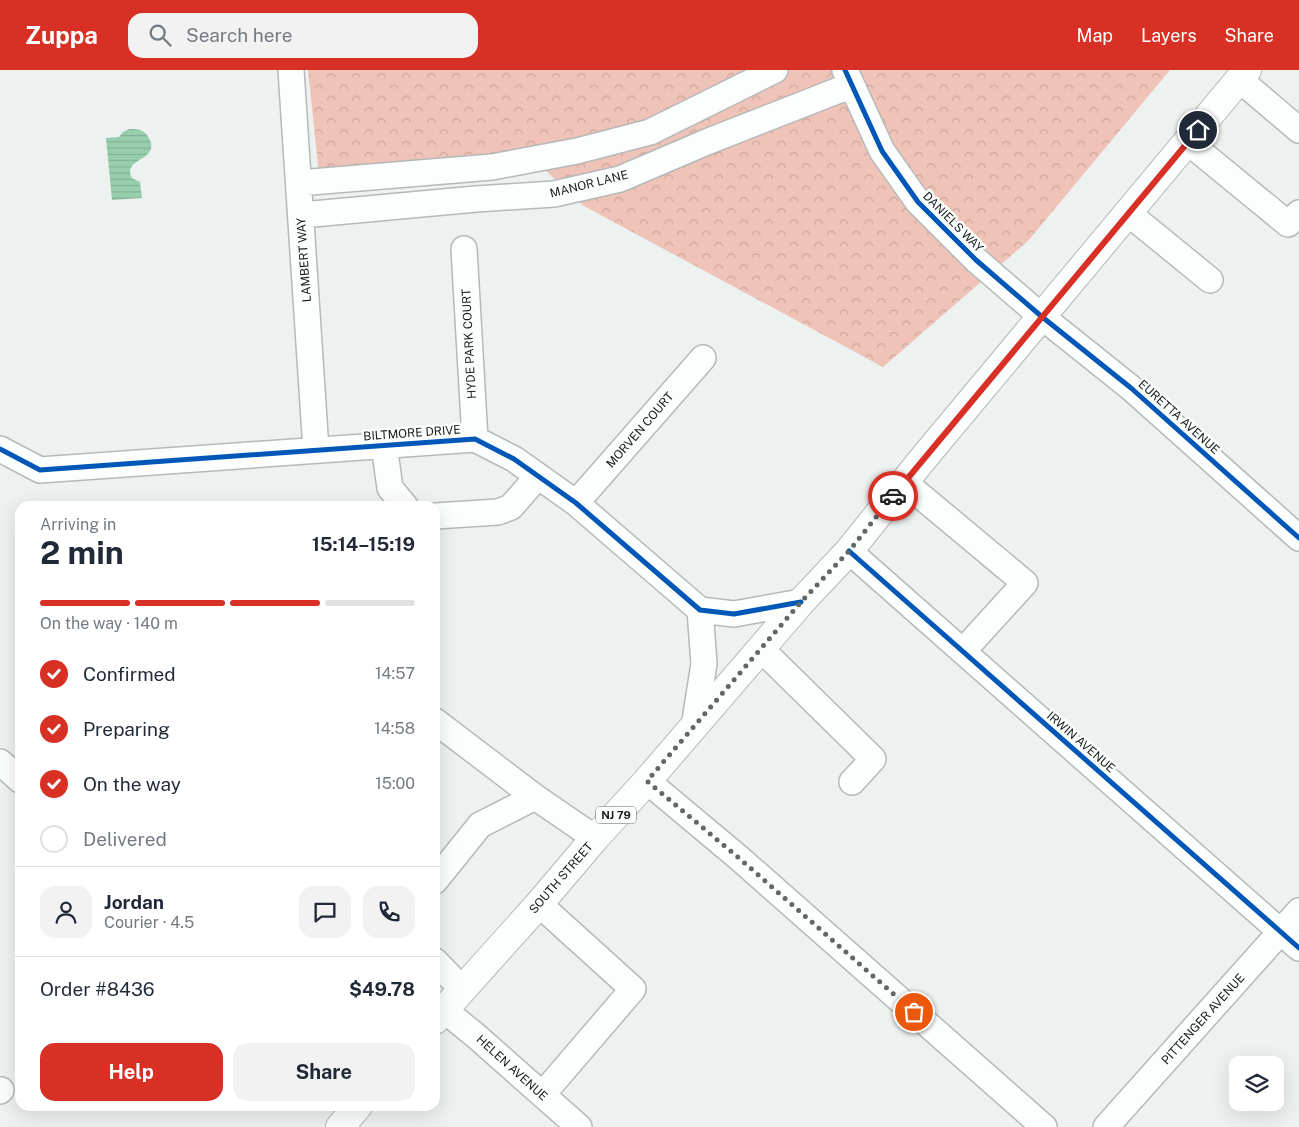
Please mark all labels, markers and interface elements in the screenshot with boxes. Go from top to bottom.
search box [128,13,478,58]
text: Zuppa [25,21,98,49]
icon: search [146,21,174,49]
text: Search here [186,24,293,46]
text: Map [1077,25,1113,46]
text: Layers [1141,25,1197,46]
text: Share [1225,25,1274,46]
pin [1177,109,1219,151]
icon: home [1184,116,1212,144]
street label: MANOR LANE [548,168,630,200]
street label: DANIELS WAY [920,189,986,255]
street label: LAMBERT WAY [294,217,314,303]
street label: HYDE PARK COURT [459,289,479,399]
street label: EURETTA AVENUE [1136,377,1222,457]
street label: MORVEN COURT [603,389,677,471]
street label: BILTMORE DRIVE [363,423,461,443]
courier [868,471,918,521]
icon: car [879,482,907,510]
text: Arriving in [40,515,116,534]
text: 15:14–15:19 [312,533,415,555]
text: 2 min [40,534,124,571]
text: On the way · 140 m [40,614,178,633]
icon: check [40,660,68,688]
text: Confirmed [83,663,176,685]
text: 14:57 [375,664,415,683]
street label: IRWIN AVENUE [1044,709,1118,775]
icon: check [40,715,68,743]
text: Preparing [83,718,170,740]
text: 14:58 [374,719,415,738]
icon: check [40,770,68,798]
text: On the way [83,773,181,795]
text: 15:00 [375,774,415,793]
road number: NJ 79 [596,806,636,824]
text: Delivered [83,828,167,850]
street label: SOUTH STREET [526,840,596,916]
button: person [40,886,92,938]
button: chat [299,886,351,938]
button: phone [363,886,415,938]
text: Jordan [104,891,164,913]
text: Courier · 4.5 [104,913,194,932]
street label: PITTENGER AVENUE [1159,971,1247,1067]
text: Order #8436 [40,978,155,1000]
text: $49.78 [349,978,415,1000]
pin [893,991,935,1033]
icon: bag [900,998,928,1026]
street label: HELEN AVENUE [474,1032,550,1104]
button: Help [40,1043,223,1101]
button: Share [233,1043,415,1101]
map controls [1229,1056,1284,1111]
button: layers [1229,1056,1284,1111]

